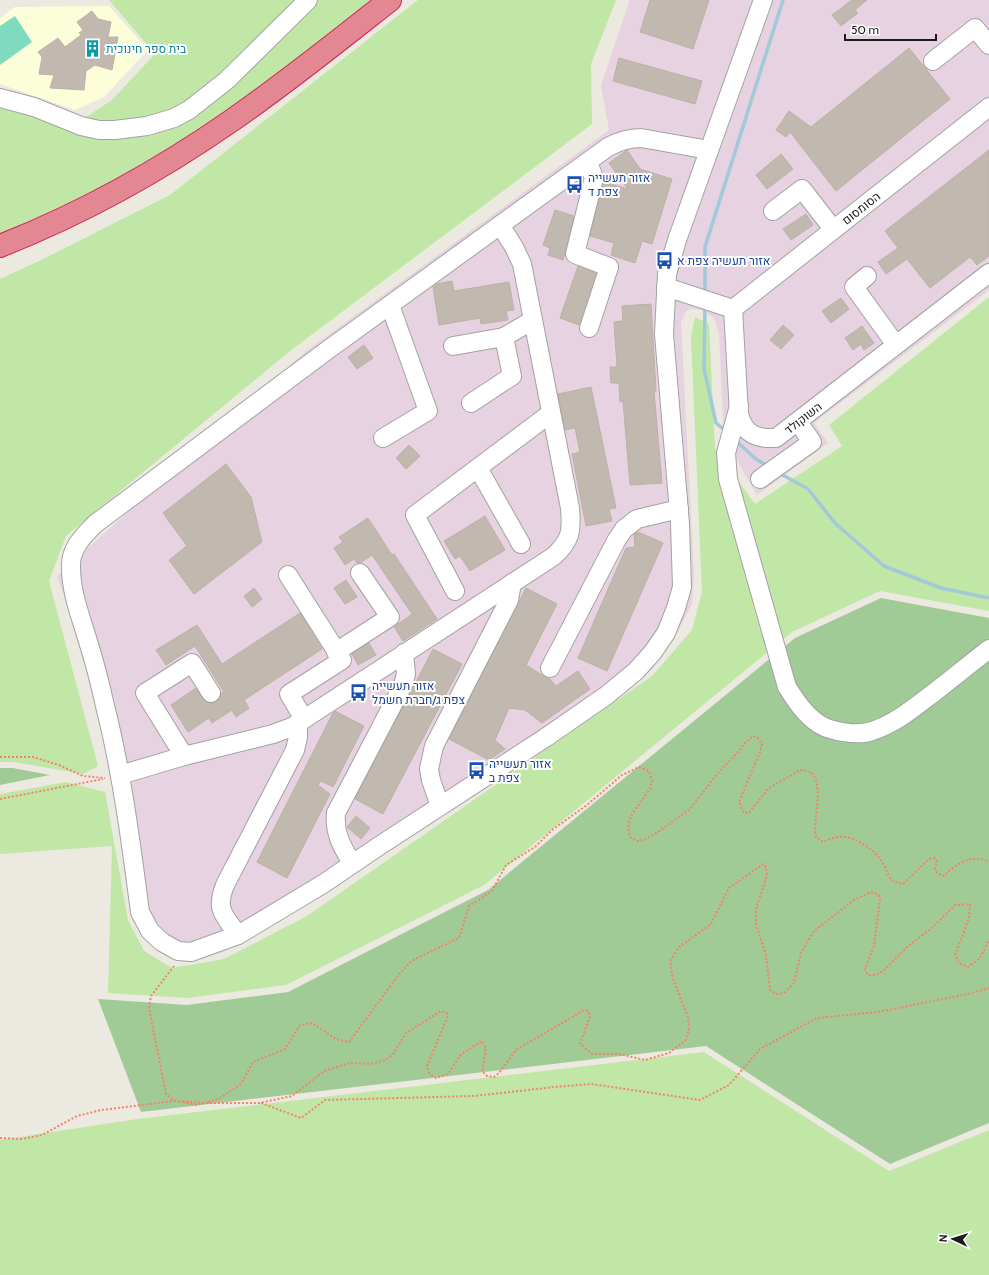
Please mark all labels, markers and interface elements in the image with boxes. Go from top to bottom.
scale bar [845,16,936,42]
text: 50 m [851,22,879,37]
building icon: בית ספר חינוכית [83,38,103,58]
place label: בית ספר חינוכית [106,41,187,56]
place label: אזור תעשייה צפת ד [588,170,651,199]
bus stop icon: אזור תעשייה צפת ד [565,174,585,194]
street label: הסומסום [839,188,883,228]
bus stop icon: אזור תעשיה צפת א [654,250,674,270]
place label: אזור תעשיה צפת א [677,253,771,268]
street label: השוקולד [781,399,825,437]
place label: אזור תעשייה צפת ג/חברת חשמל [372,678,466,707]
bus stop icon: אזור תעשייה צפת ג/חברת חשמל [349,682,369,702]
place label: אזור תעשייה צפת ב [489,756,552,785]
bus stop icon: אזור תעשייה צפת ב [466,760,486,780]
north arrow [933,1219,973,1259]
text: N [936,1234,950,1243]

